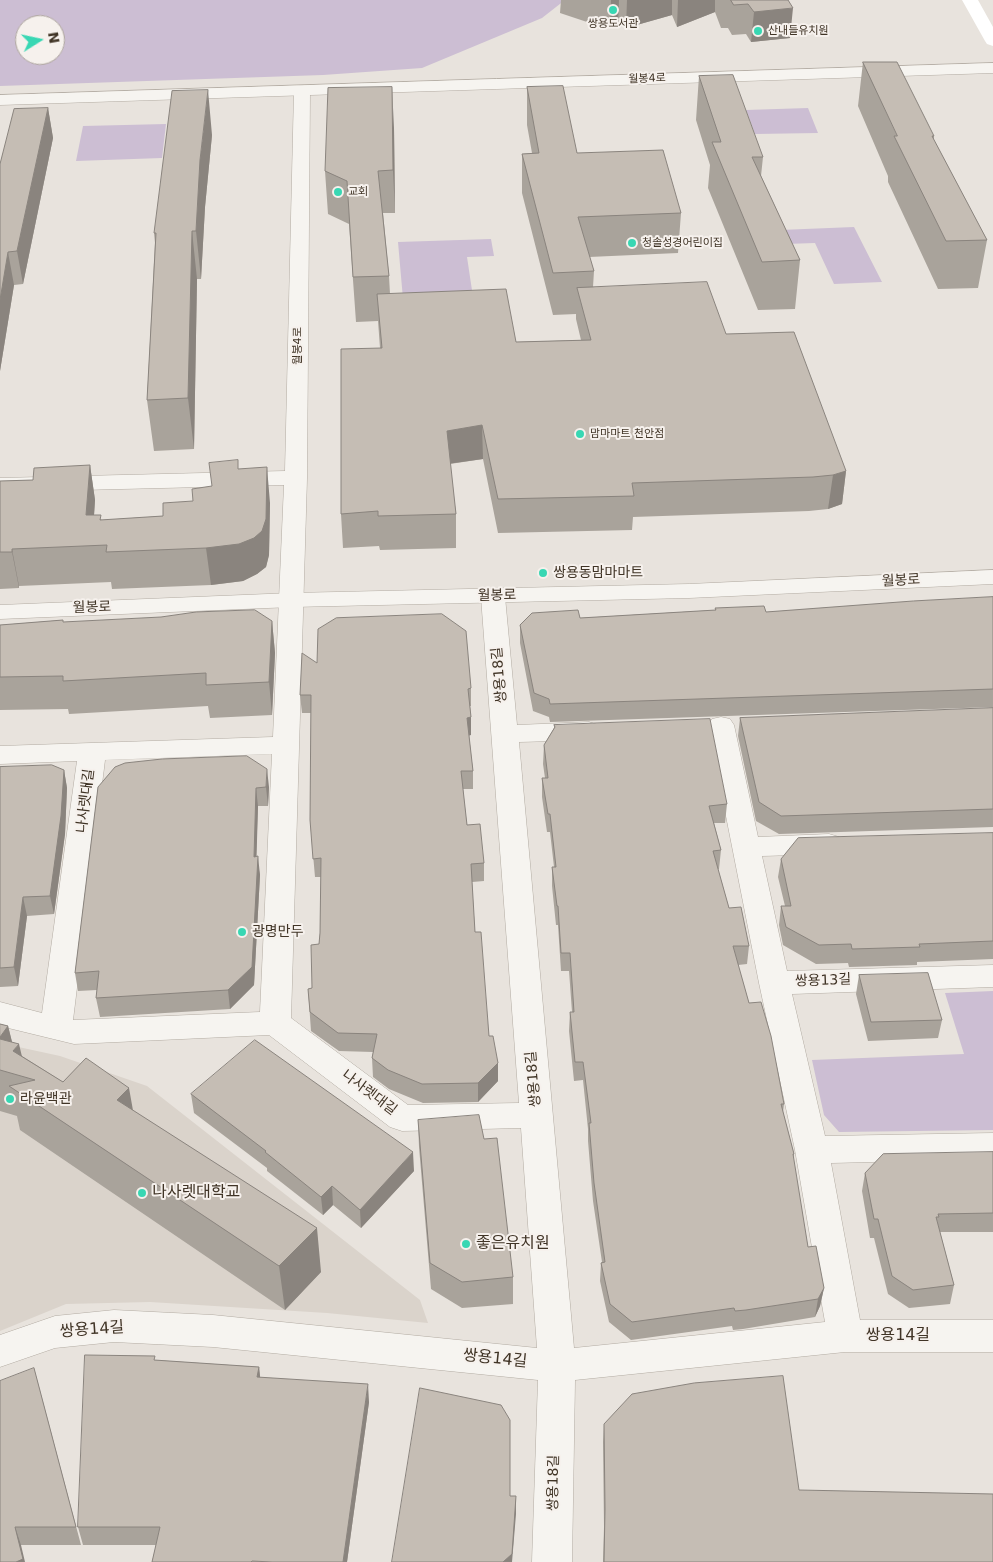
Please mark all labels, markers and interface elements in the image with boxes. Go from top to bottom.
marker: 쌍용도서관 [607,4,619,16]
north arrow [15,15,65,65]
place label: 쌍용도서관 [588,17,638,31]
place label: 산내들유치원 [768,24,829,38]
marker: 산내들유치원 [752,25,764,37]
text: N [45,30,63,45]
street label: 월봉4로 [628,72,666,86]
place label: 교회 [348,185,368,199]
marker: 교회 [332,186,344,198]
place label: 청솔성경어린이집 [642,236,723,250]
marker: 청솔성경어린이집 [626,237,638,249]
street label: 월봉4로 [291,327,305,365]
place label: 맘마마트 천안점 [590,427,664,441]
marker: 맘마마트 천안점 [574,428,586,440]
place label: 쌍용동맘마마트 [553,565,643,581]
marker: 쌍용동맘마마트 [537,567,549,579]
street label: 월봉로 [881,572,921,590]
street label: 월봉로 [478,587,516,605]
street label: 월봉로 [72,599,112,617]
street label: 쌍용18길 [489,646,511,704]
street label: 나사렛대길 [74,768,98,834]
place label: 광명만두 [252,924,304,940]
marker: 광명만두 [236,926,248,938]
street label: 쌍용13길 [794,972,852,990]
street label: 쌍용18길 [523,1050,545,1108]
street label: 나사렛대길 [338,1067,400,1119]
place label: 라윤백관 [20,1091,72,1107]
marker: 라윤백관 [4,1093,16,1105]
place label: 나사렛대학교 [152,1183,240,1203]
marker: 나사렛대학교 [136,1187,148,1199]
place label: 좋은유치원 [476,1234,550,1254]
marker: 좋은유치원 [460,1238,472,1250]
street label: 쌍용14길 [59,1318,125,1342]
street label: 쌍용14길 [866,1326,930,1346]
street label: 쌍용14길 [462,1346,528,1372]
street label: 쌍용18길 [545,1455,563,1511]

